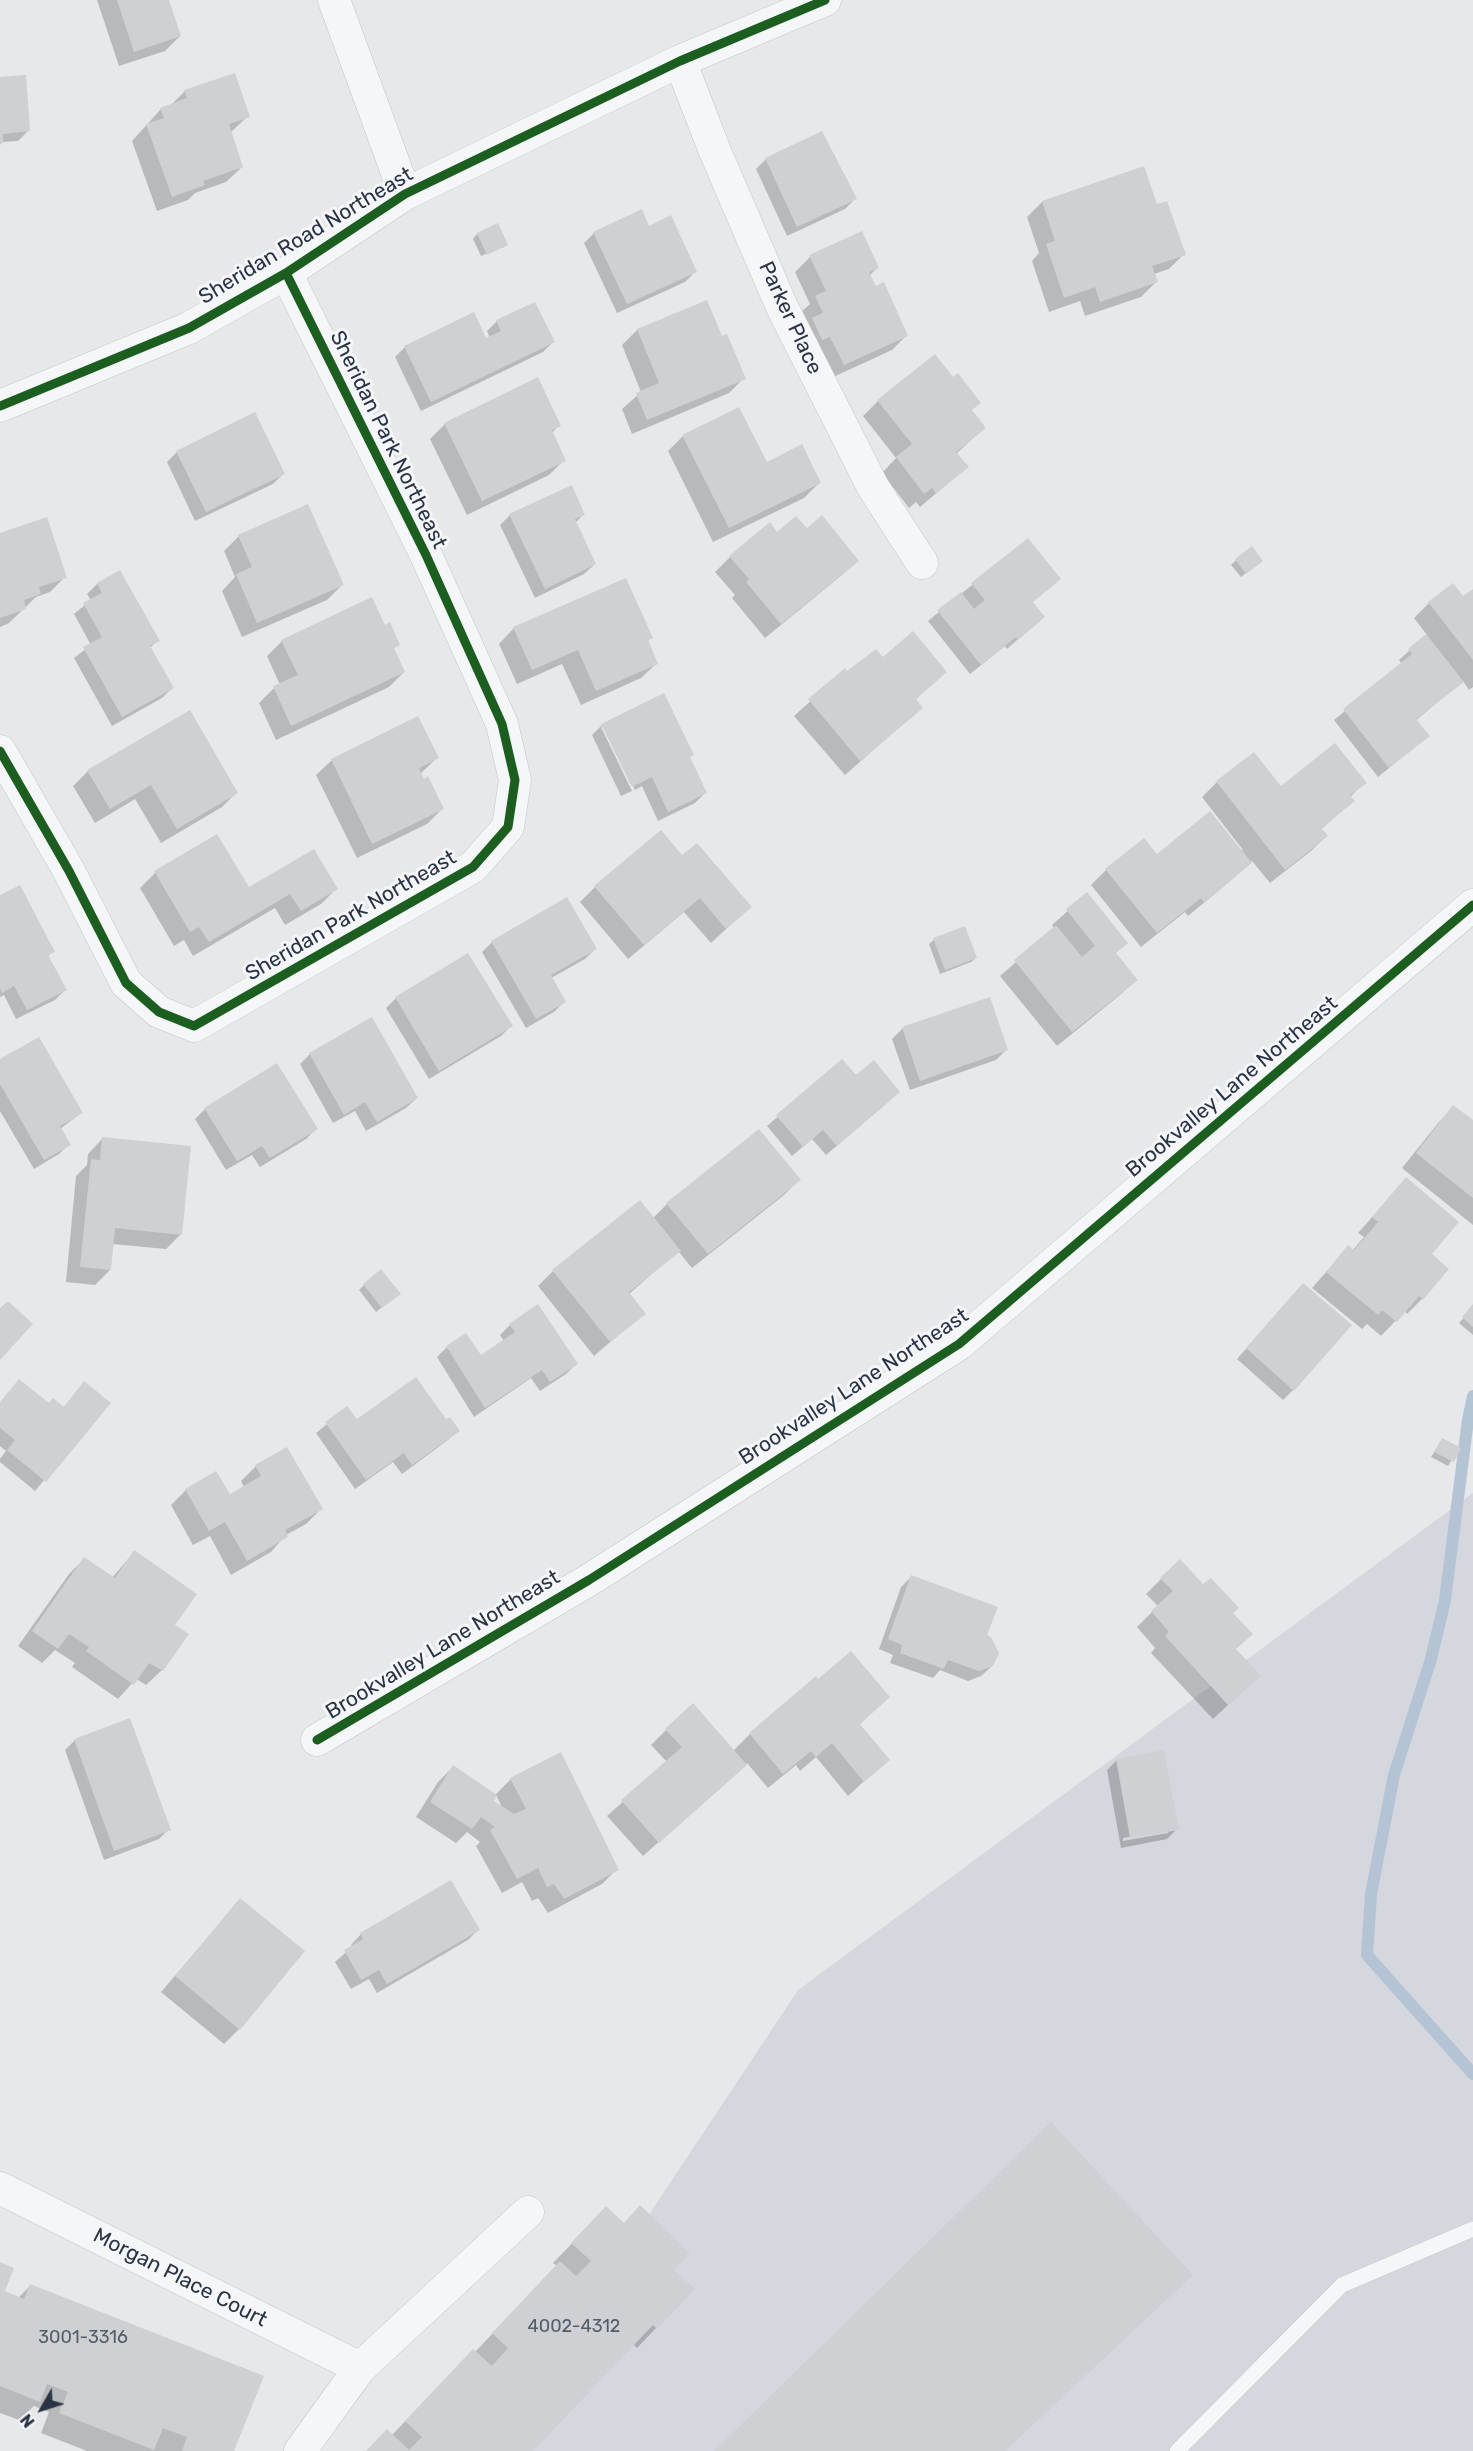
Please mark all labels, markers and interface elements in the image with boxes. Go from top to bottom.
street label: Sheridan Road Northeast [194,162,418,310]
street label: Parker Place [753,258,827,378]
street label: Sheridan Park Northeast [324,327,452,553]
street label: Sheridan Park Northeast [241,845,461,987]
street label: Brookvalley Lane Northeast [1121,991,1343,1183]
street label: Brookvalley Lane Northeast [734,1303,974,1471]
street label: Brookvalley Lane Northeast [321,1565,565,1725]
street label: Morgan Place Court [89,2223,271,2333]
house number: 4002-4312 [528,2316,620,2338]
house number: 3001-3316 [38,2327,128,2349]
north arrow [12,2379,72,2439]
text: N [17,2410,39,2431]

